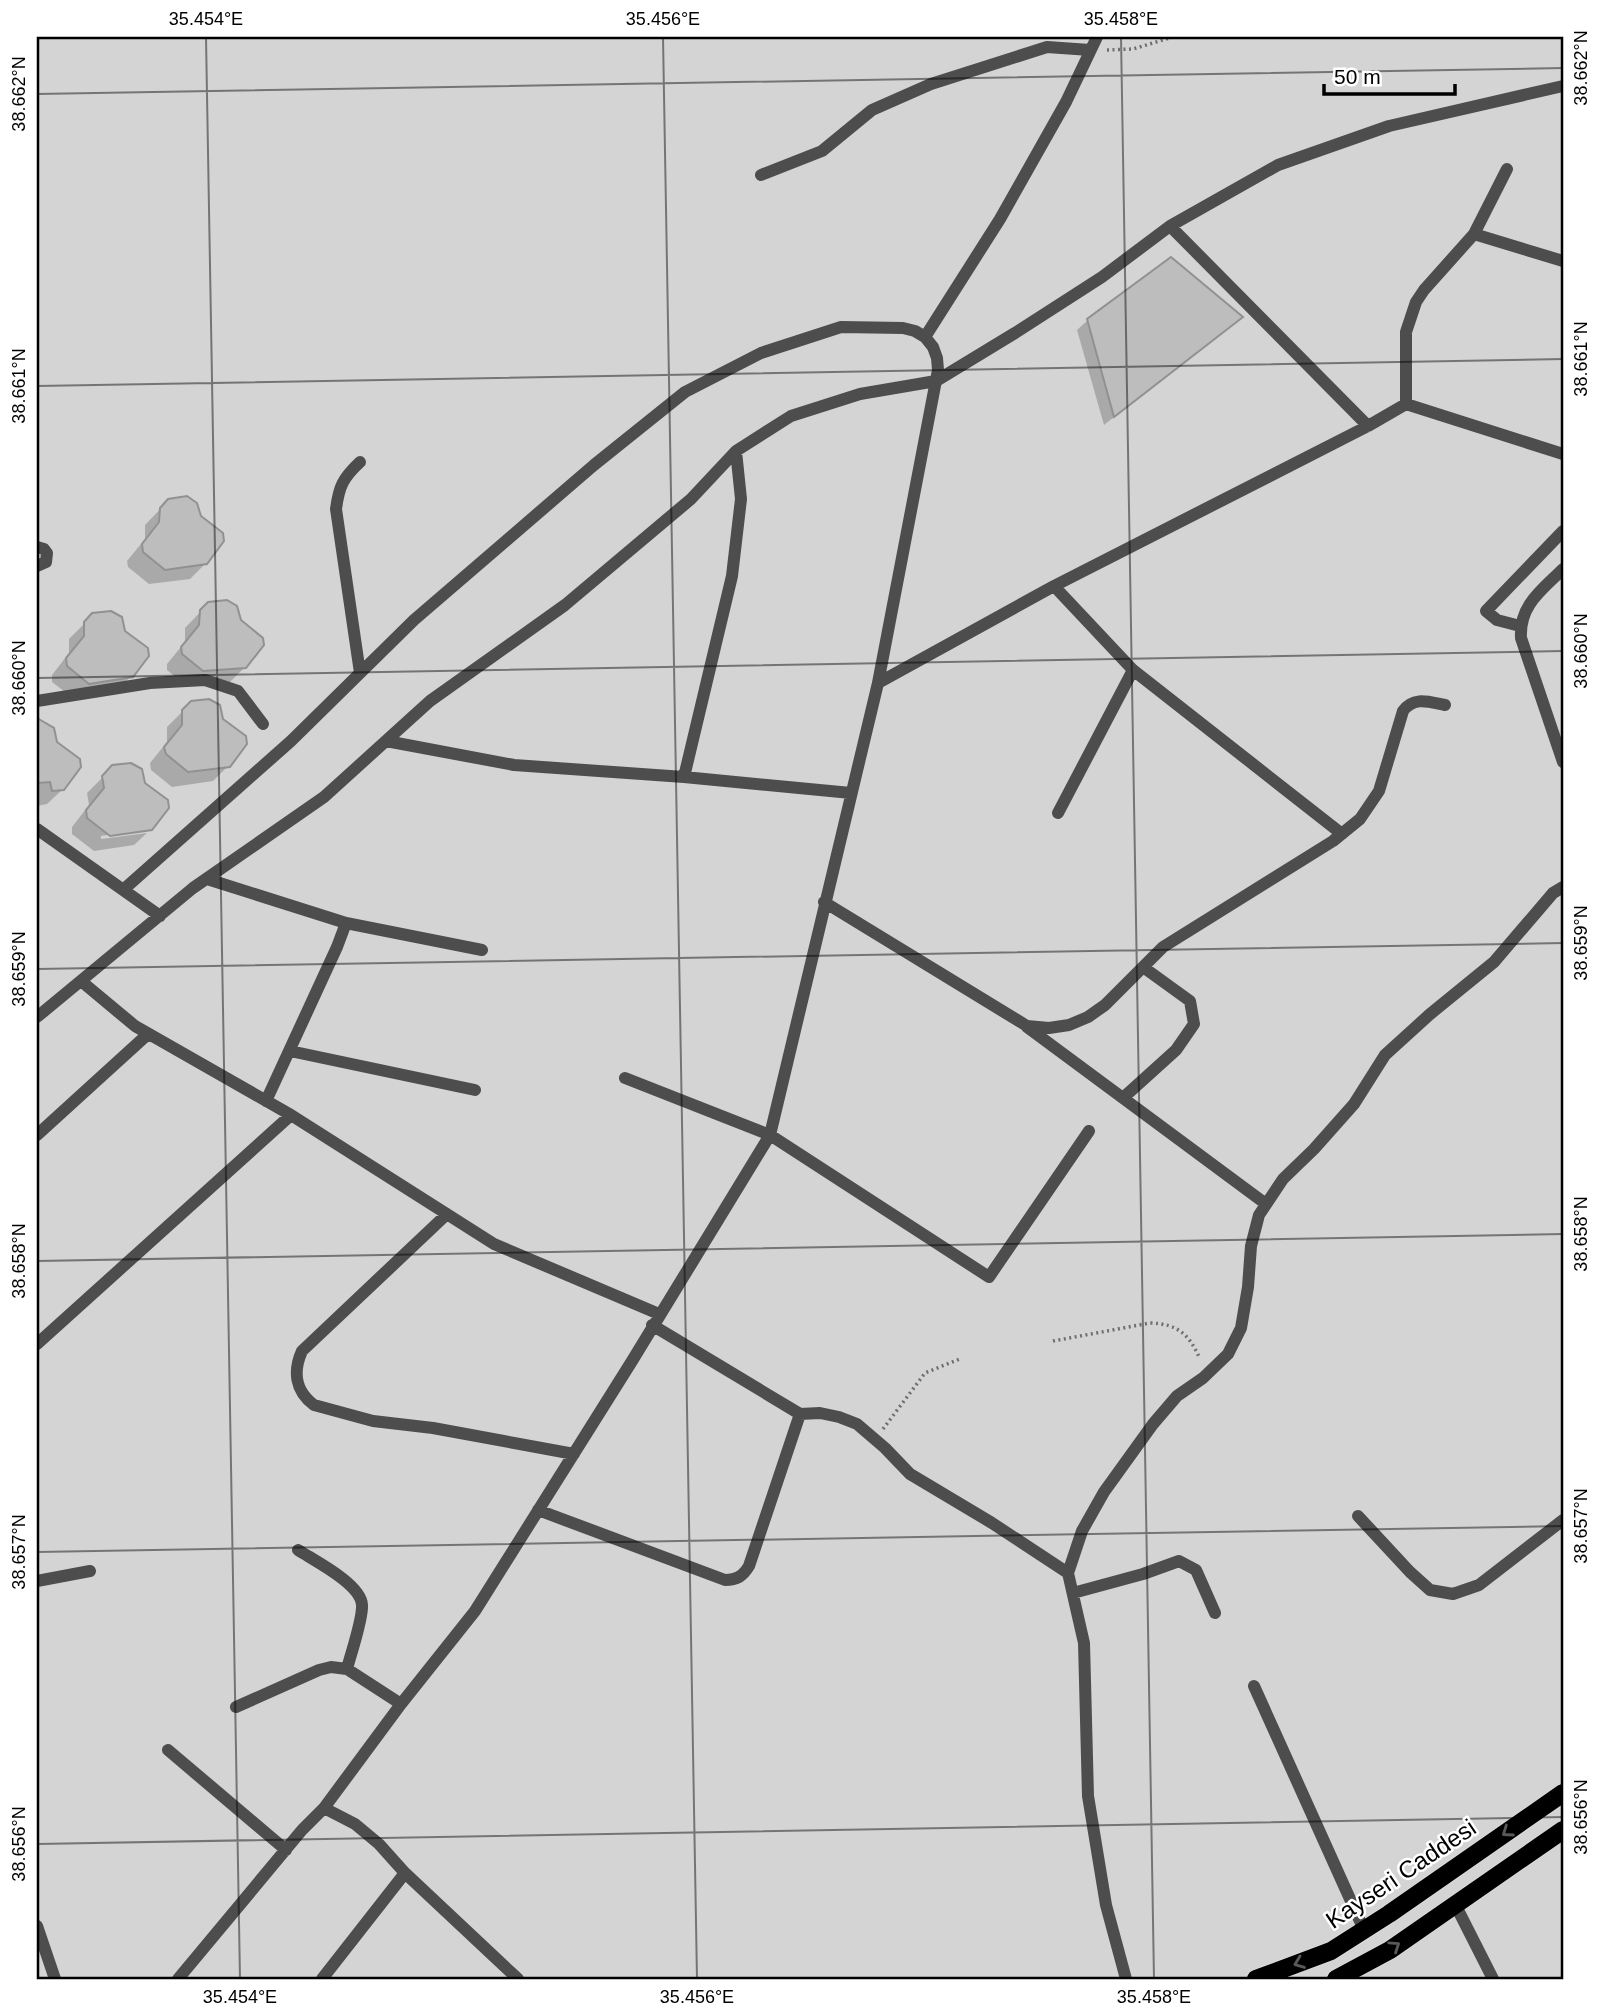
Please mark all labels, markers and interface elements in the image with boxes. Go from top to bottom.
text: 35.454°E [169,9,243,29]
text: 35.456°E [626,9,700,29]
text: 35.458°E [1084,9,1158,29]
text: 38.662°N [1571,30,1591,106]
scale bar [1324,52,1455,96]
text: 38.662°N [9,56,29,132]
text: 50 m [1334,65,1381,88]
text: 38.661°N [1571,321,1591,397]
text: 38.661°N [9,348,29,424]
text: 38.660°N [1571,613,1591,689]
text: 38.660°N [9,640,29,716]
text: 38.659°N [1571,905,1591,981]
text: 38.659°N [9,931,29,1007]
text: 38.658°N [1571,1196,1591,1272]
text: 38.658°N [9,1223,29,1299]
text: 38.657°N [1571,1488,1591,1564]
text: 38.657°N [9,1514,29,1590]
text: 38.656°N [1571,1779,1591,1855]
text: 38.656°N [9,1806,29,1882]
street label: Kayseri Caddesi [1321,1814,1481,1934]
one-way arrow [1502,1824,1515,1837]
one-way arrow [1387,1941,1400,1954]
one-way arrow [1294,1954,1306,1968]
text: 35.454°E [203,1987,277,2007]
text: 35.456°E [660,1987,734,2007]
text: 35.458°E [1117,1987,1191,2007]

